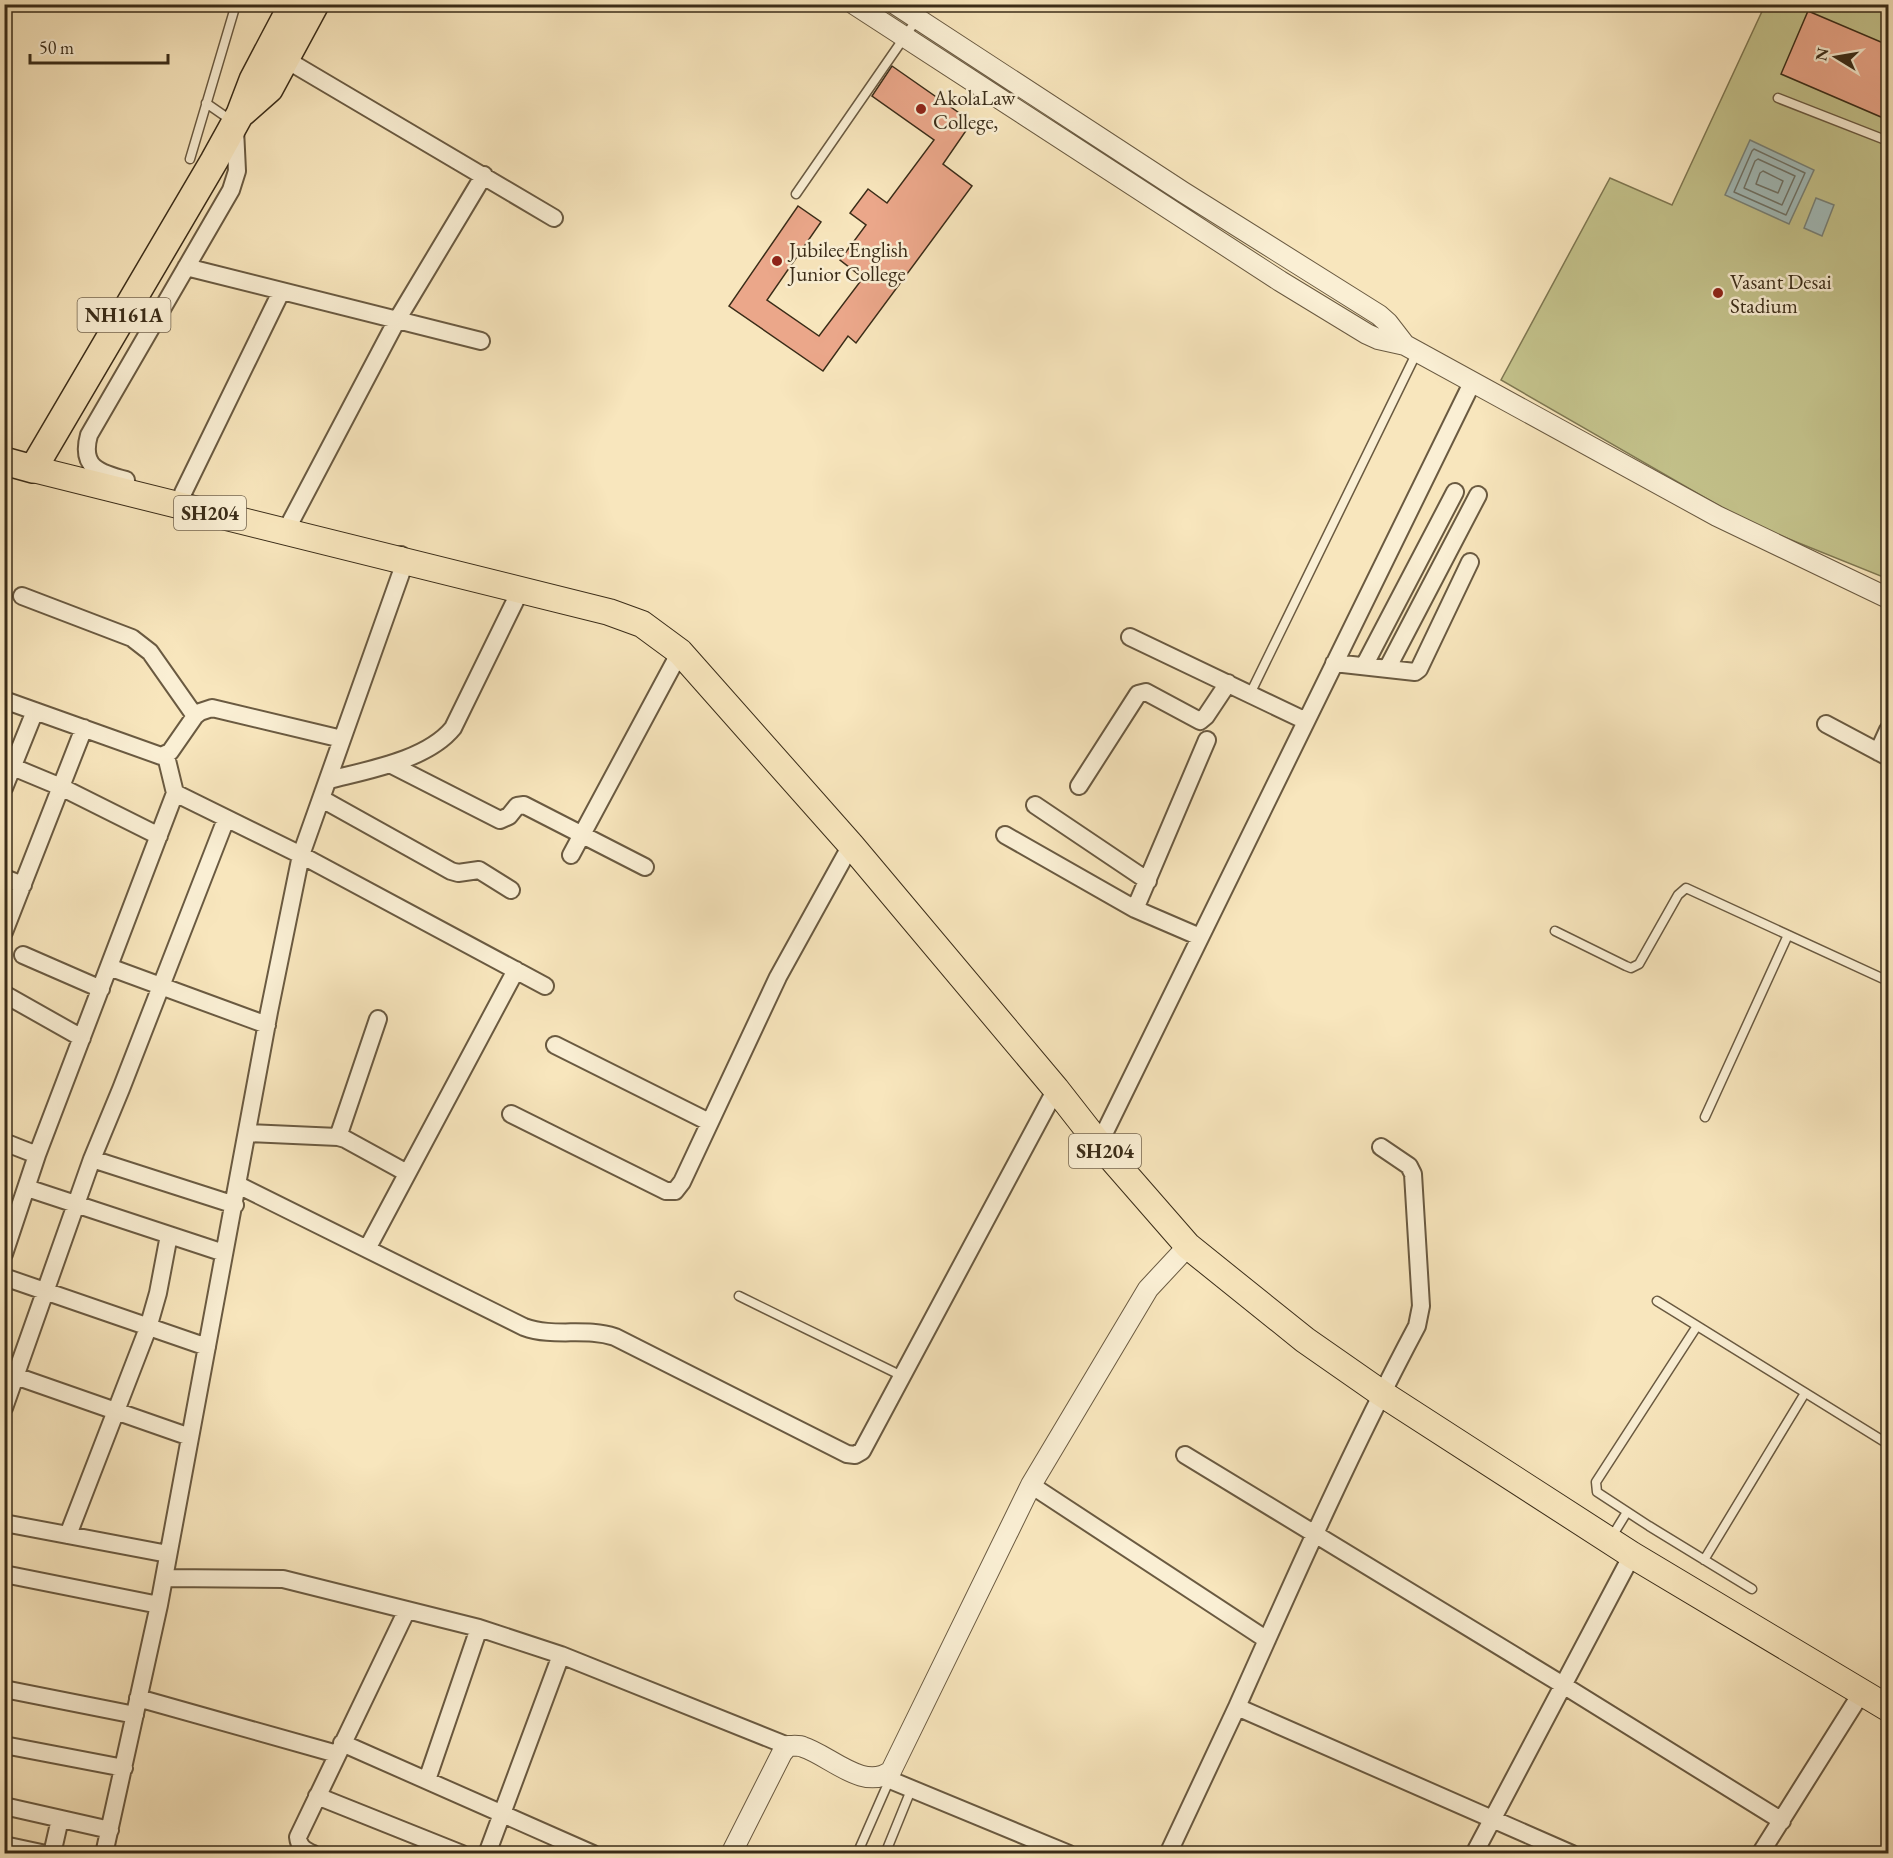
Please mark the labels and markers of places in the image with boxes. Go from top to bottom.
place label: AkolaLaw College, [932,84,1016,135]
marker: AkolaLaw College, [914,102,928,116]
place label: Jubilee English Junior College [787,236,909,287]
marker: Jubilee English Junior College [770,254,784,268]
place label: Vasant Desai Stadium [1730,268,1832,319]
marker: Vasant Desai Stadium [1711,286,1725,300]

